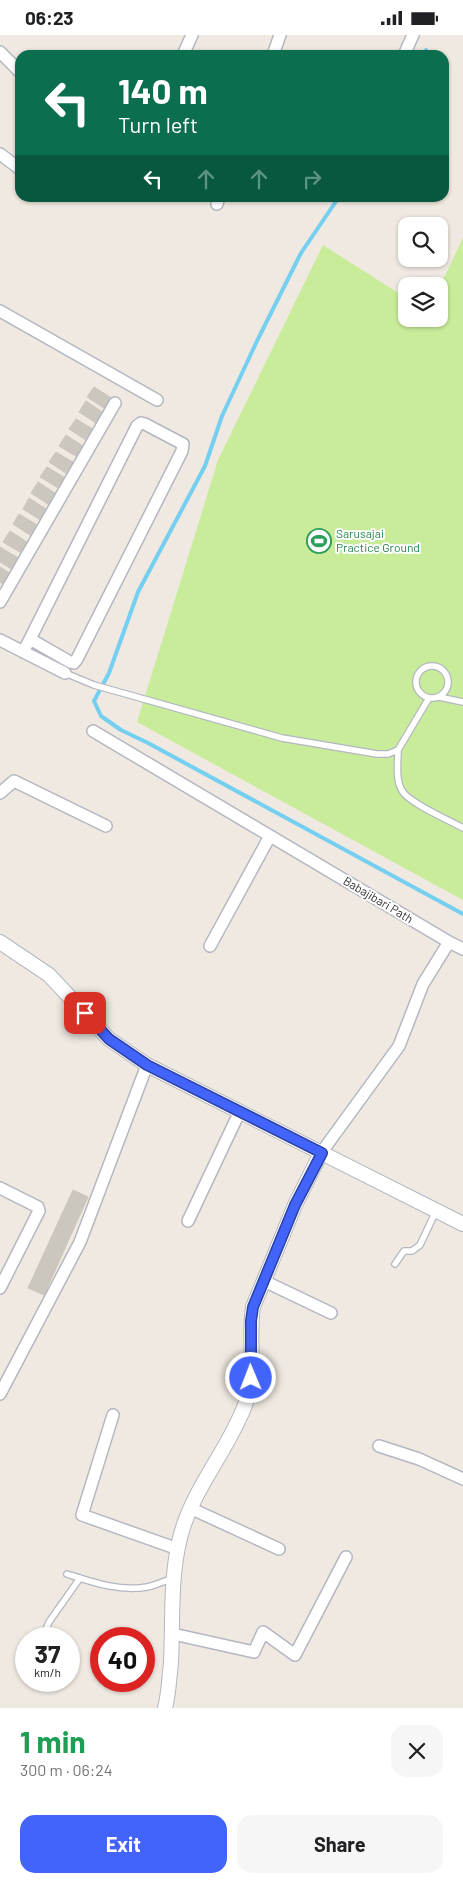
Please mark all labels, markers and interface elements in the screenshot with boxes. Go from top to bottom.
text: 06:23 [25,6,74,29]
text: 140 m [118,69,208,111]
icon: left [35,70,100,135]
text: Turn left [118,111,198,137]
icon: left [139,165,167,193]
icon: ahead [192,165,220,193]
icon: ahead [245,165,273,193]
icon: right [298,165,326,193]
map controls [398,217,448,327]
button: search [398,217,448,267]
button: layers [398,277,448,327]
place label: Sarusajai Practice Ground [336,526,420,554]
sports icon: Sarusajai Practice Ground [306,528,332,554]
street label: Babajibari Path [341,873,416,925]
pin [64,992,106,1034]
icon: arrive [71,999,99,1027]
position arrow [224,1351,276,1403]
speed limit sign: 40 [90,1627,155,1692]
text: 37 [35,1638,60,1668]
text: km/h [34,1665,61,1679]
text: 1 min [20,1723,86,1759]
button: close [391,1725,443,1777]
text: 300 m · 06:24 [20,1760,113,1779]
button: Exit [20,1815,227,1873]
button: Share [237,1815,443,1873]

